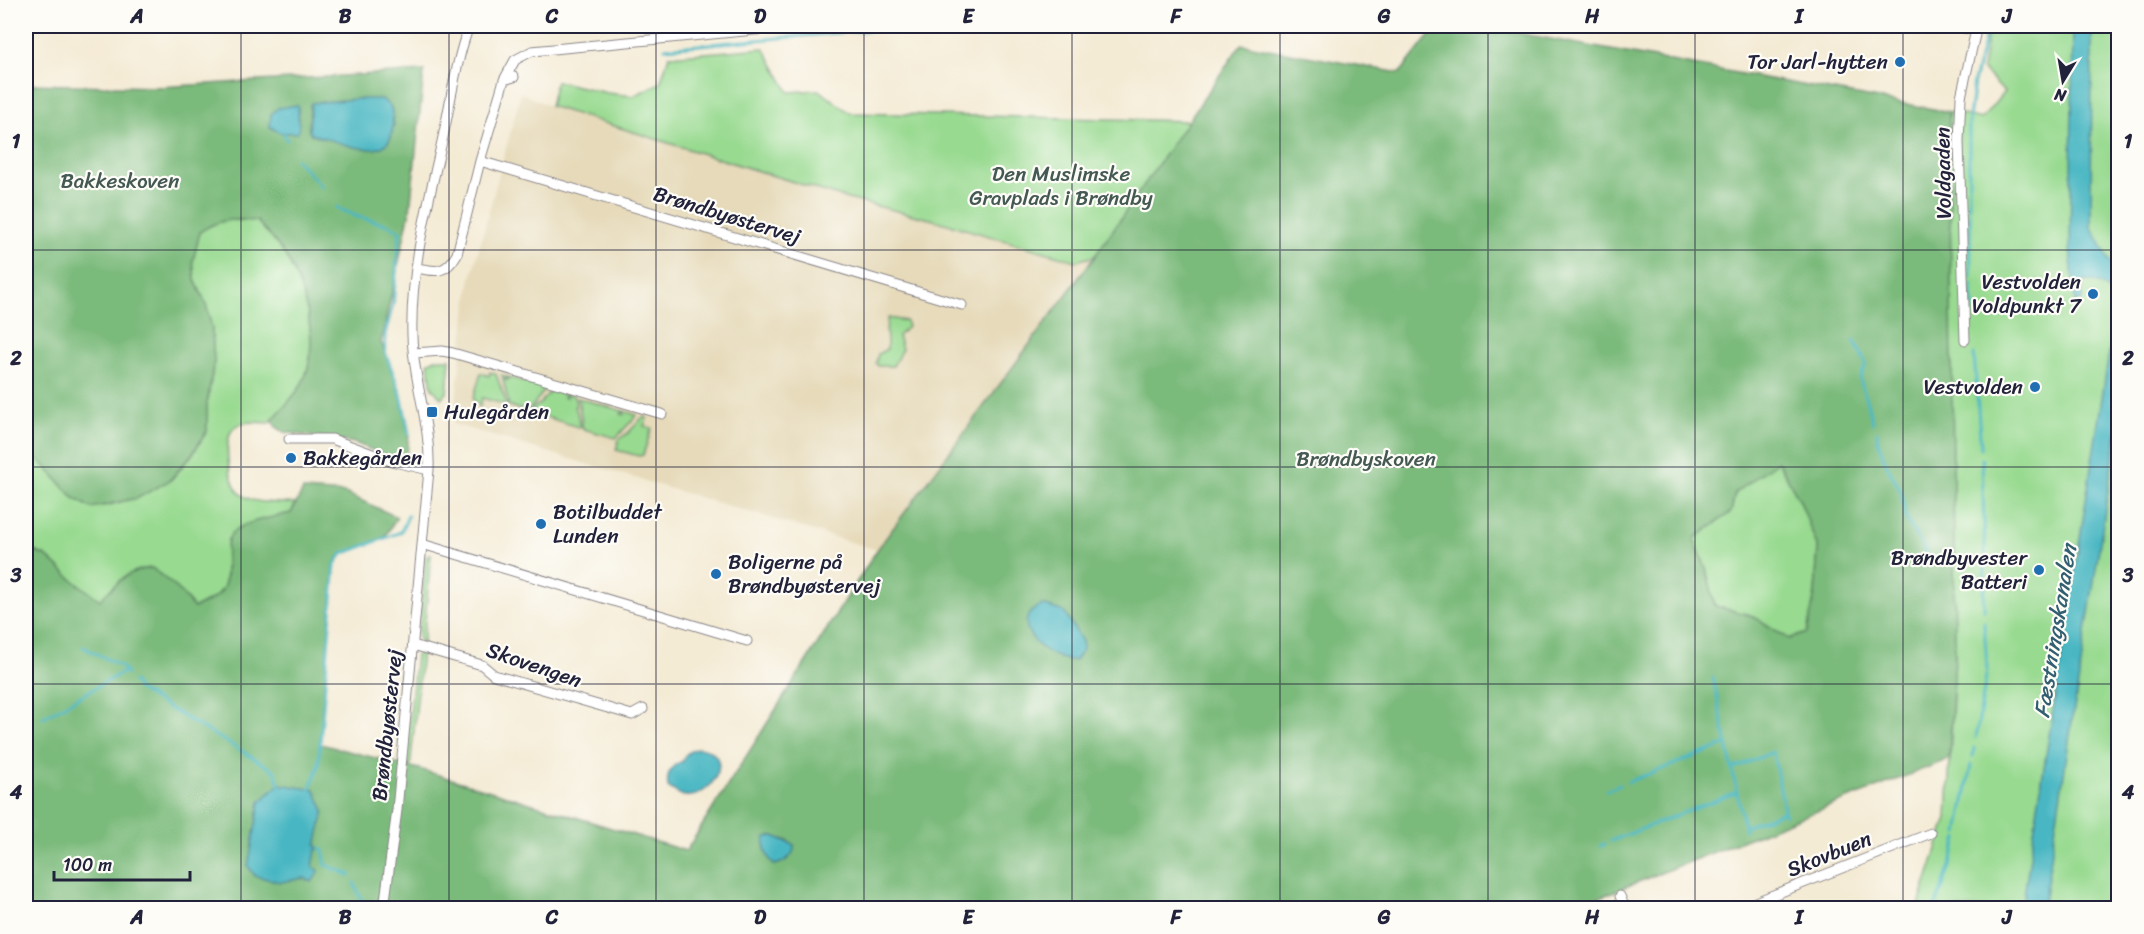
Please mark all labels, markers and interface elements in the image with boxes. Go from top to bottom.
text: A [129,0,144,34]
text: B [339,0,352,34]
text: C [545,0,559,34]
text: D [754,0,767,34]
text: E [962,0,975,34]
text: F [1170,0,1183,34]
text: G [1377,0,1391,34]
text: H [1584,0,1600,34]
text: I [1794,0,1805,34]
text: J [2001,0,2013,34]
place label: Tor Jarl-hytten [1747,43,1888,81]
north arrow [2033,51,2093,111]
marker: Tor Jarl-hytten [1893,55,1907,69]
text: N [2051,80,2069,111]
text: 1 [12,124,21,159]
text: 1 [2124,124,2133,159]
street label: Voldgaden [1923,127,1963,219]
park label: Den Muslimske Gravplads i Brøndby [969,155,1153,217]
park label: Bakkeskoven [60,162,180,200]
street label: Brøndbyøstervej [648,175,806,256]
place label: Vestvolden Voldpunkt 7 [1972,263,2083,325]
marker: Vestvolden Voldpunkt 7 [2086,287,2100,301]
text: 2 [9,341,22,376]
text: 2 [2121,341,2134,376]
place label: Vestvolden [1924,368,2023,406]
marker: Vestvolden [2028,380,2042,394]
place label: Hulegården [444,393,549,431]
marker: Hulegården [425,405,439,419]
place label: Bakkegården [303,439,422,477]
park label: Brøndbyskoven [1296,440,1436,478]
marker: Bakkegården [284,451,298,465]
place label: Botilbuddet Lunden [553,493,663,555]
marker: Botilbuddet Lunden [534,517,548,531]
place label: Brøndbyvester Batteri [1891,539,2028,601]
water label: Fæstningskanalen [2022,540,2088,720]
place label: Boligerne på Brøndbyøstervej [728,543,881,605]
text: 3 [10,558,22,593]
text: 3 [2122,558,2134,593]
marker: Brøndbyvester Batteri [2032,563,2046,577]
marker: Boligerne på Brøndbyøstervej [709,567,723,581]
street label: Skovengen [481,631,587,699]
street label: Brøndbyøstervej [360,647,414,803]
text: 4 [9,775,23,810]
text: 4 [2121,775,2135,810]
street label: Skovbuen [1781,820,1877,888]
scale bar [54,844,190,882]
text: 100 m [63,849,112,881]
text: A [129,900,144,934]
text: B [339,900,352,934]
text: C [545,900,559,934]
text: D [754,900,767,934]
text: E [962,900,975,934]
text: F [1170,900,1183,934]
text: G [1377,900,1391,934]
text: H [1584,900,1600,934]
text: I [1794,900,1805,934]
text: J [2001,900,2013,934]

